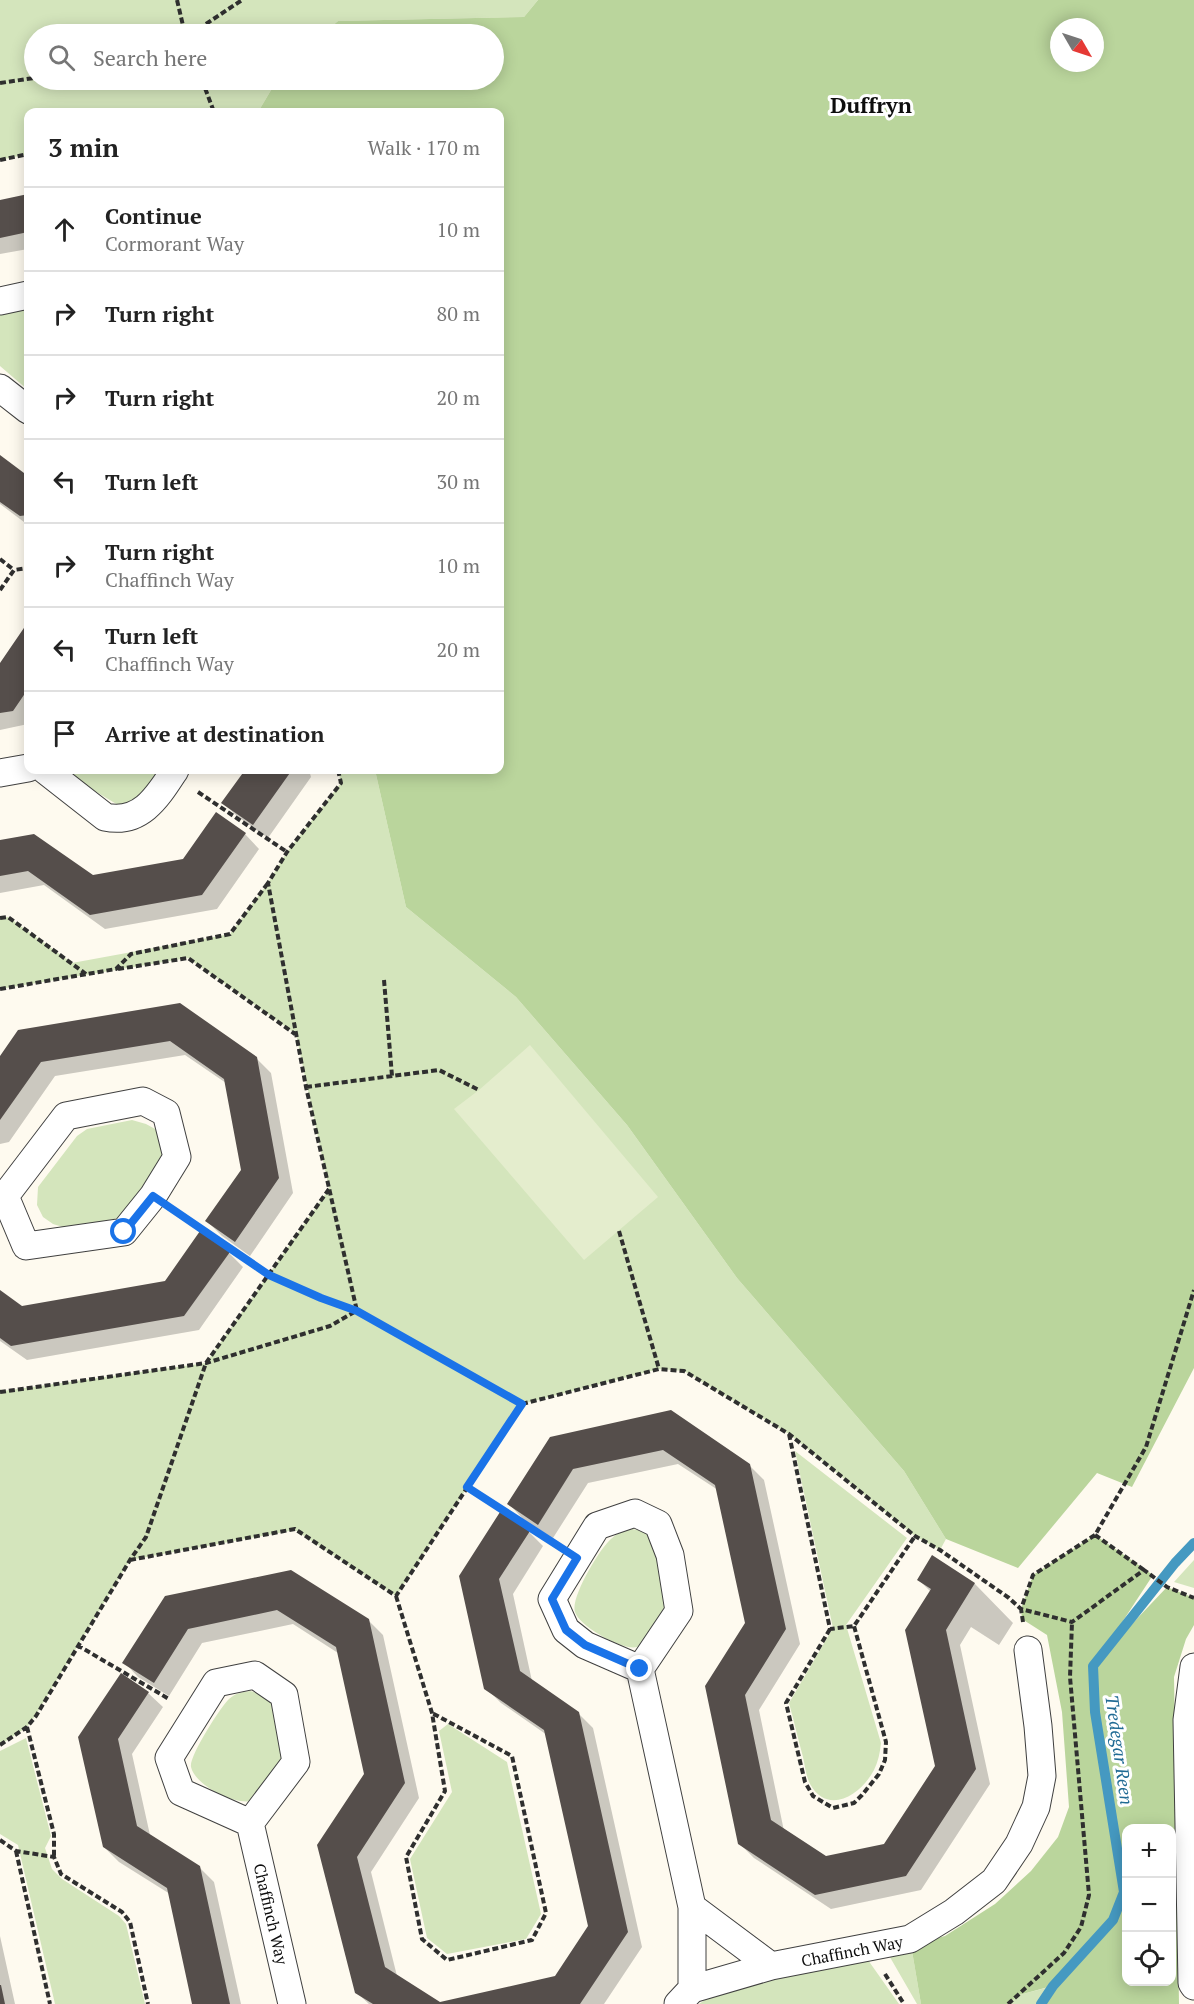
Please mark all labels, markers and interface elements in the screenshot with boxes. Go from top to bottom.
north arrow [1050,18,1104,72]
search box [24,24,504,90]
icon: search [45,41,78,74]
text: Search here [93,43,207,72]
district label: Duffryn [830,90,912,119]
text: 3 min [48,130,119,164]
text: Walk · 170 m [368,134,480,161]
text: Continue [105,201,202,230]
icon: ahead [48,213,81,246]
text: 10 m [437,216,480,243]
text: Cormorant Way [105,230,244,257]
icon: right [48,297,81,330]
text: Turn right [105,299,214,328]
text: 80 m [437,300,480,327]
icon: right [48,381,81,414]
text: Turn right [105,383,214,412]
text: 20 m [437,384,480,411]
icon: left [48,465,81,498]
text: Turn left [105,467,198,496]
text: 30 m [437,468,480,495]
text: Turn right [105,537,214,566]
icon: right [48,549,81,582]
text: 10 m [437,552,480,579]
text: Chaffinch Way [105,566,234,593]
text: Turn left [105,621,198,650]
icon: left [48,633,81,666]
text: 20 m [437,636,480,663]
text: Chaffinch Way [105,650,234,677]
icon: arrive [48,717,81,750]
text: Arrive at destination [105,719,324,748]
route start [110,1218,136,1244]
route end [626,1655,652,1681]
water label: Tredegar Reen [1100,1693,1140,1806]
map controls [1122,1824,1176,1986]
button: + [1122,1824,1176,1878]
street label: Chaffinch Way [249,1861,294,1968]
button: − [1122,1878,1176,1932]
street label: Chaffinch Way [799,1930,906,1972]
button: locate [1122,1932,1176,1986]

